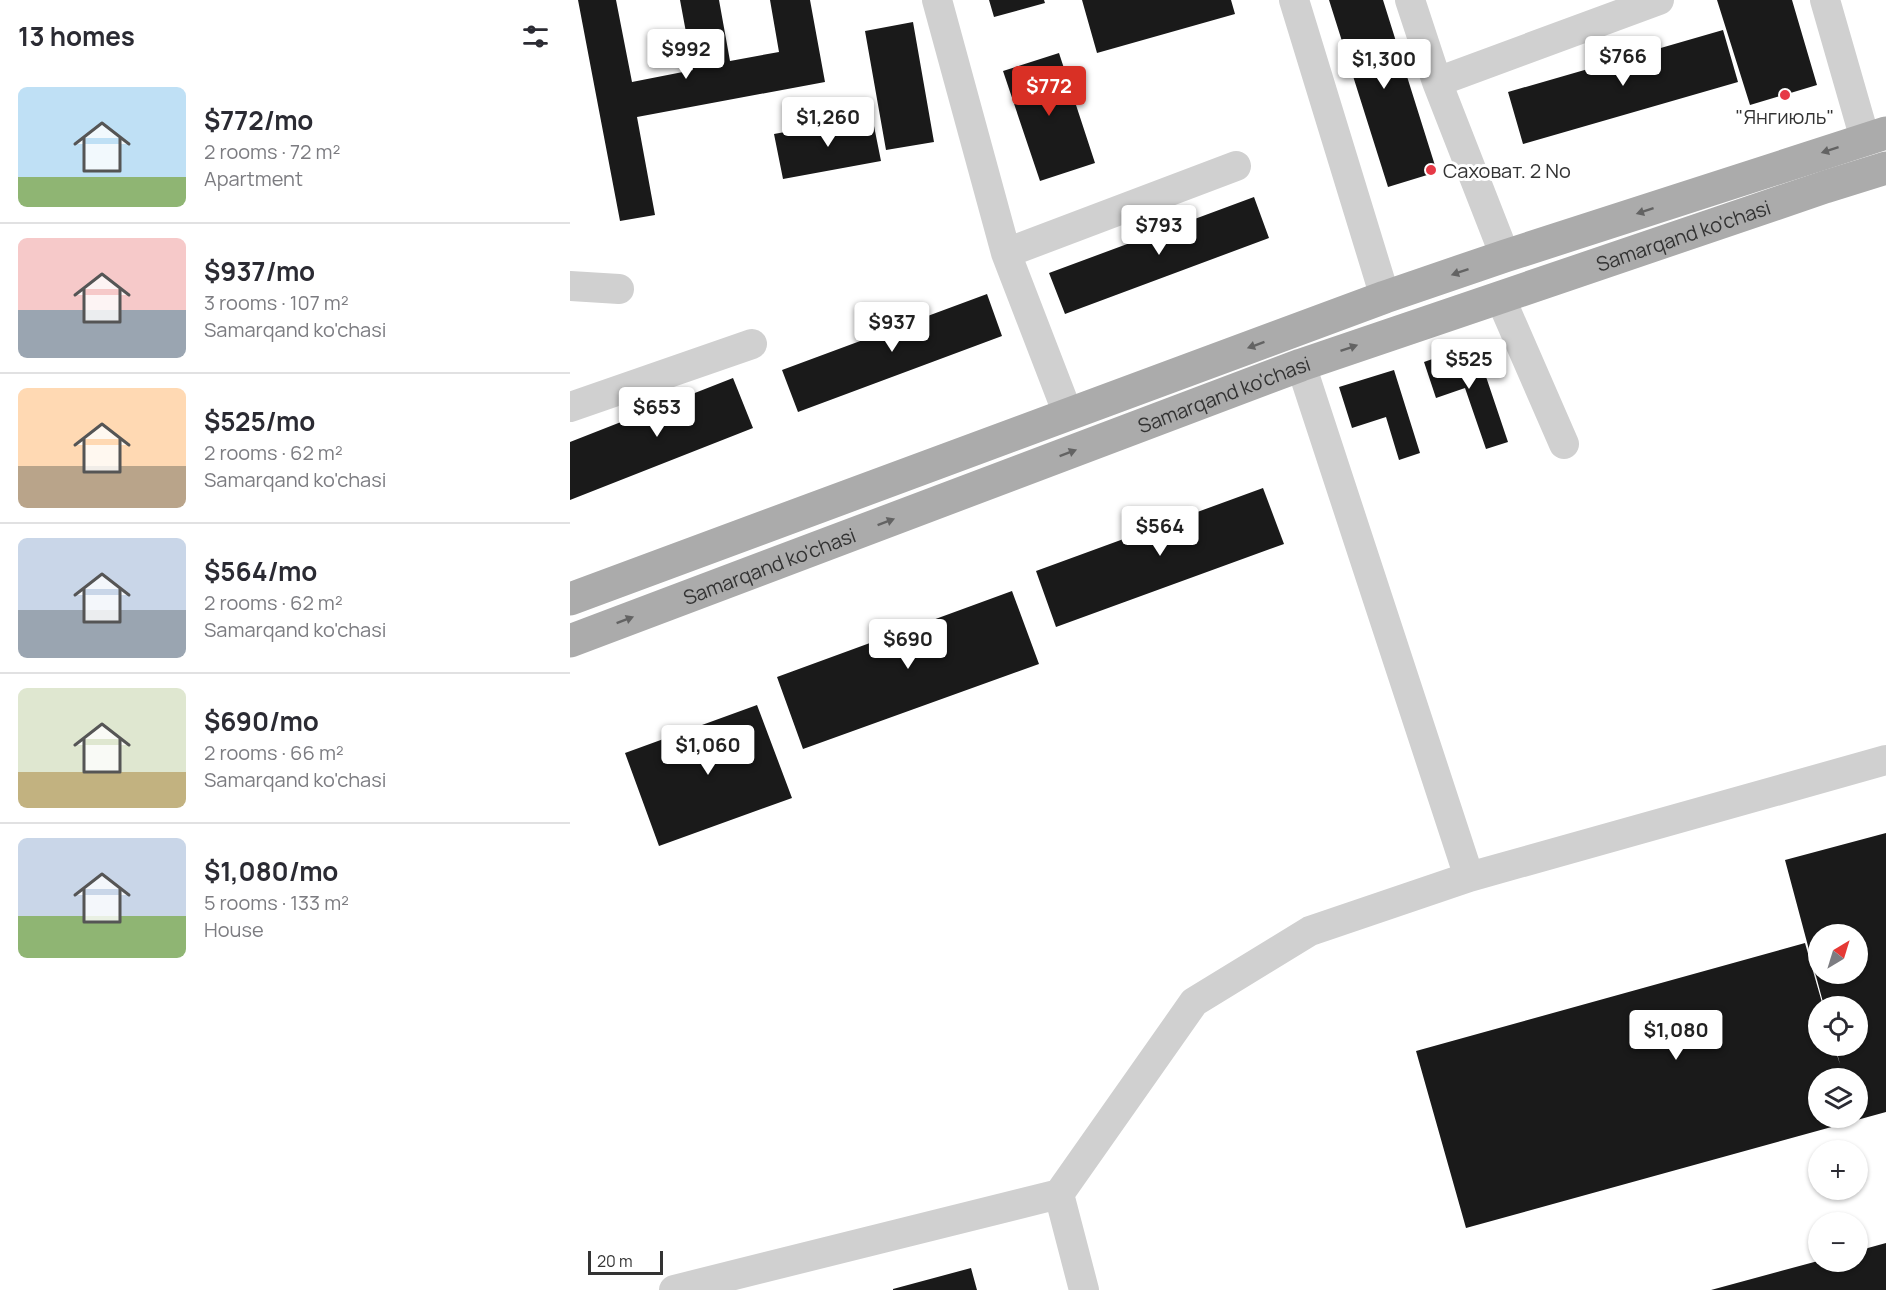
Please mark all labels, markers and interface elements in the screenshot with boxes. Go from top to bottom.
text: 13 homes [18,18,135,54]
icon: filters [519,20,552,53]
pin: $992 [650,29,722,80]
text: $992 [661,35,711,62]
pin: $766 [1587,36,1659,87]
pin: $1,300 [1335,39,1433,90]
text: $766 [1599,42,1647,69]
text: $1,300 [1352,45,1416,72]
pin: $772 [1013,66,1085,117]
text: $772 [1026,72,1072,99]
marker: "Янгиюль" [1778,88,1792,102]
pin: $1,260 [779,97,877,148]
text: $772/mo [204,102,313,138]
text: $1,260 [796,103,860,130]
place label: "Янгиюль" [1736,103,1834,130]
icon: home [66,111,138,183]
text: 2 rooms · 72 m² [204,138,340,165]
one-way arrow [1821,146,1839,156]
place label: Саховат. 2 No [1443,157,1571,184]
marker: Саховат. 2 No [1424,163,1438,177]
text: Apartment [204,165,303,192]
street label: Samarqand ko'chasi [1592,193,1774,277]
pin: $793 [1123,205,1195,256]
one-way arrow [1636,206,1654,216]
text: $793 [1135,211,1183,238]
text: $937/mo [204,253,315,289]
icon: home [66,262,138,334]
one-way arrow [1450,267,1468,277]
text: 3 rooms · 107 m² [204,289,349,316]
pin: $937 [856,302,928,353]
text: $937 [868,308,916,335]
text: Samarqand ko'chasi [204,316,386,343]
pin: $525 [1433,339,1505,390]
one-way arrow [1247,340,1265,350]
one-way arrow [1340,343,1358,352]
text: $525 [1445,345,1493,372]
street label: Samarqand ko'chasi [1134,349,1314,439]
pin: $653 [621,387,693,438]
text: $653 [633,393,681,420]
text: $525/mo [204,403,315,439]
icon: home [66,412,138,484]
text: 2 rooms · 62 m² [204,439,343,466]
one-way arrow [1059,447,1077,457]
text: Samarqand ko'chasi [204,466,386,493]
pin: $564 [1124,506,1196,557]
text: $564 [1136,512,1184,539]
one-way arrow [877,516,895,526]
street label: Samarqand ko'chasi [679,521,859,611]
text: $564/mo [204,553,317,589]
icon: home [66,562,138,634]
text: 2 rooms · 62 m² [204,589,343,616]
one-way arrow [616,615,634,625]
text: Samarqand ko'chasi [204,616,386,643]
pin: $690 [872,619,944,670]
text: $690 [883,625,933,652]
text: $690/mo [204,703,319,739]
icon: home [66,712,138,784]
pin: $1,060 [659,725,757,776]
text: $1,060 [675,731,741,758]
text: 2 rooms · 66 m² [204,739,344,766]
text: Samarqand ko'chasi [204,766,386,793]
text: $1,080/mo [204,853,338,889]
icon: home [66,862,138,934]
text: 5 rooms · 133 m² [204,889,349,916]
text: House [204,916,264,943]
north arrow [1808,924,1868,984]
map controls [1808,924,1868,1272]
button: locate [1808,996,1868,1056]
pin: $1,080 [1627,1010,1725,1061]
text: $1,080 [1643,1016,1709,1043]
button: layers [1808,1068,1868,1128]
button: + [1808,1140,1868,1200]
button: − [1808,1212,1868,1272]
scale bar [588,1248,663,1276]
text: 20 m [597,1250,633,1272]

